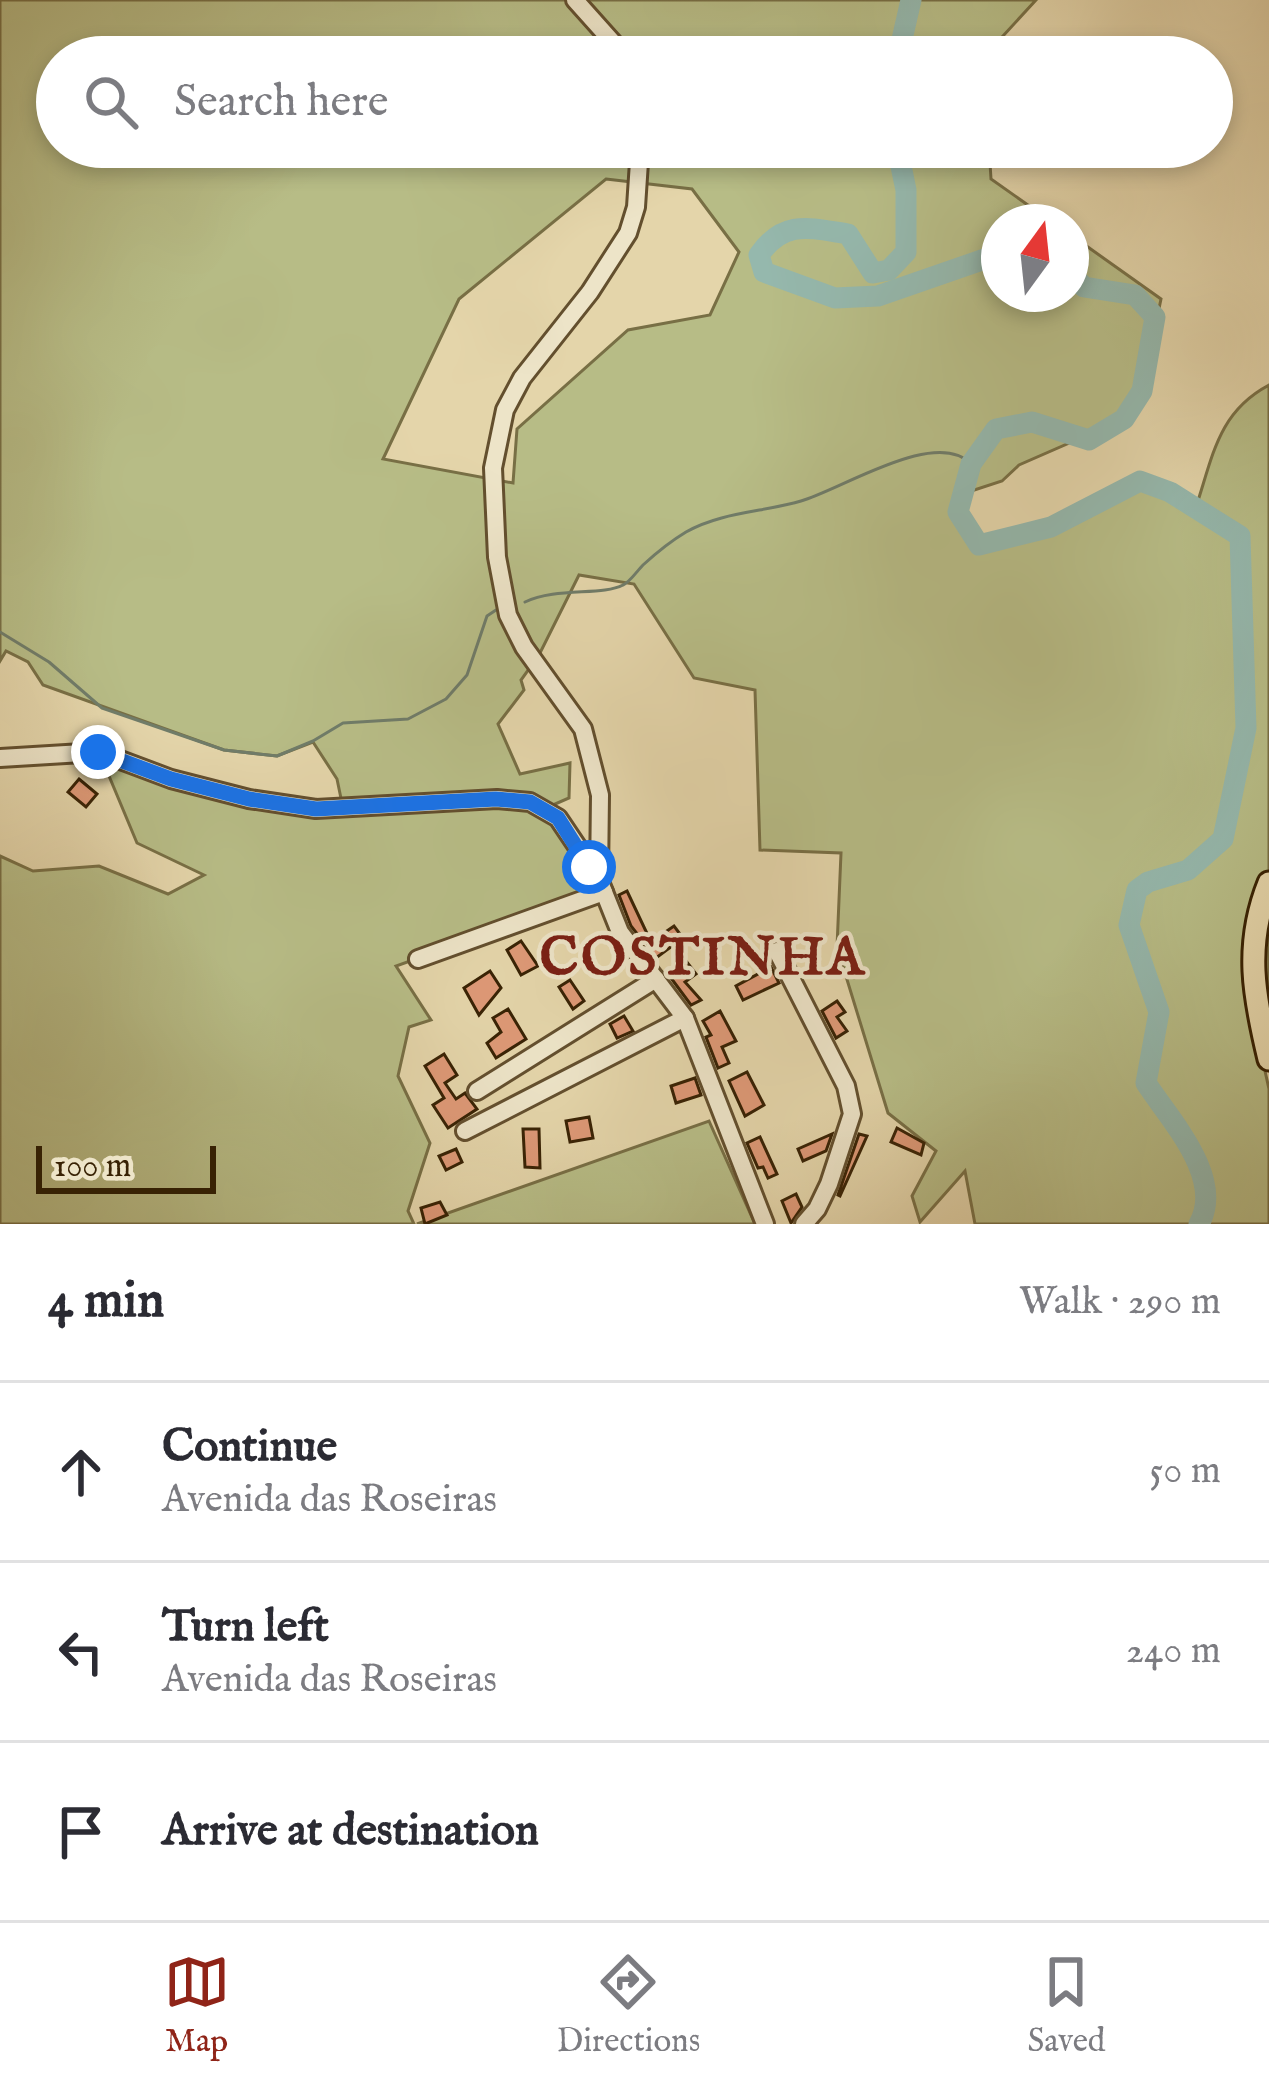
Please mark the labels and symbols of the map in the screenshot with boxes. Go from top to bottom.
north arrow [981,204,1089,312]
route end [71,725,125,779]
route start [562,840,616,894]
district label: COSTINHA [539,925,867,994]
scale bar [36,1140,216,1193]

